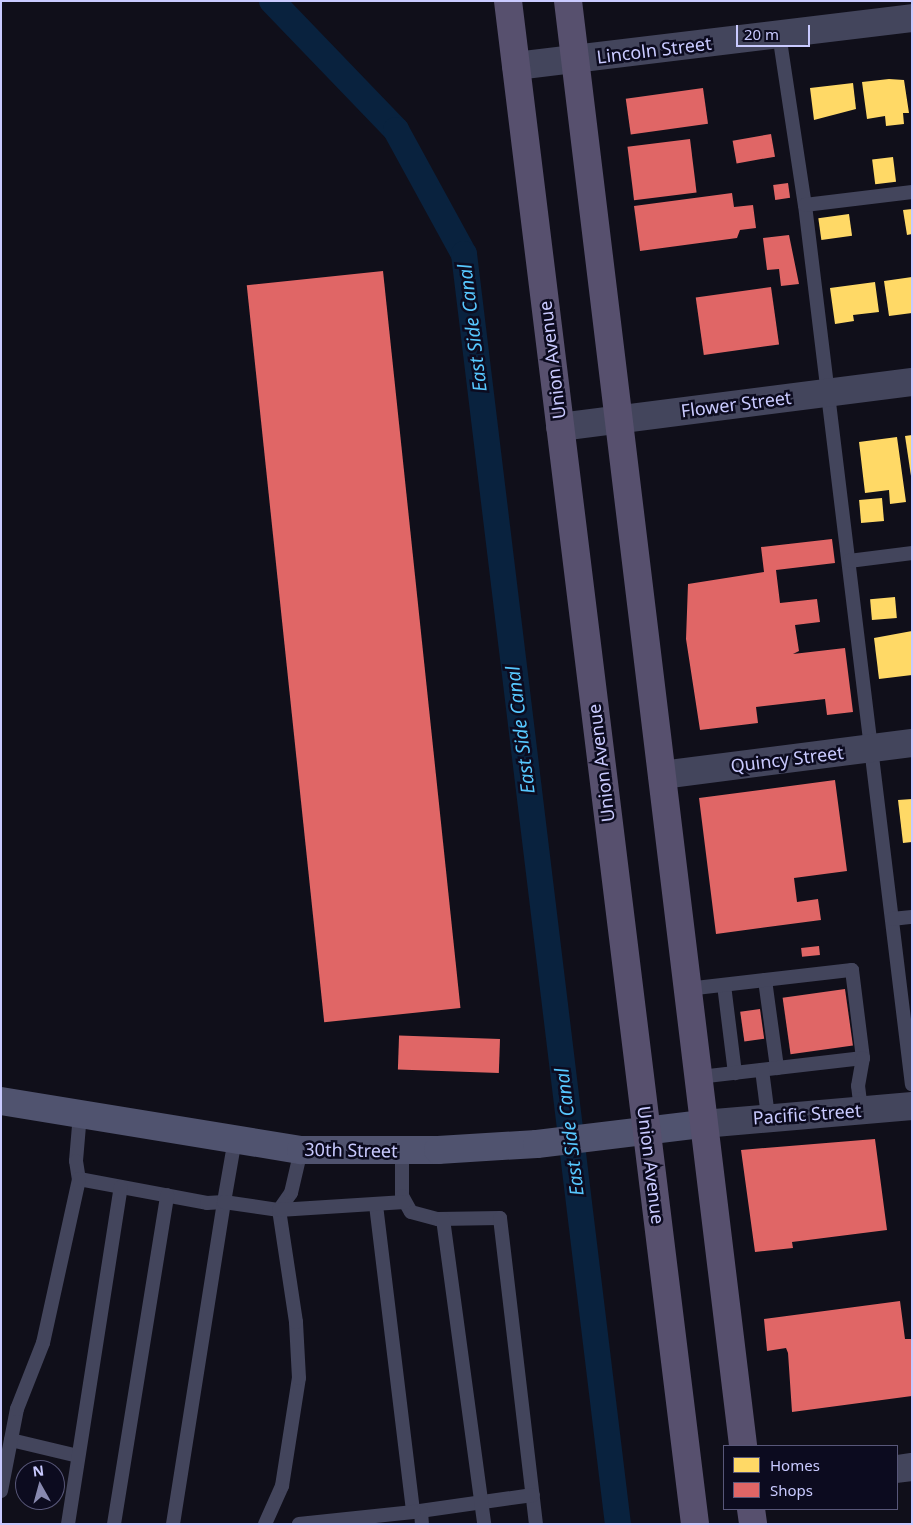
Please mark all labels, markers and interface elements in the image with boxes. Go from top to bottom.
scale bar [738,15,812,47]
text: 20 m [744,24,779,44]
street label: Lincoln Street [595,32,713,68]
water label: East Side Canal [454,263,492,393]
street label: Union Avenue [534,300,570,420]
street label: Flower Street [680,387,792,421]
water label: East Side Canal [502,665,540,795]
street label: Union Avenue [583,703,619,823]
street label: Quincy Street [729,741,845,777]
water label: East Side Canal [551,1067,589,1197]
street label: Pacific Street [752,1099,862,1129]
street label: Union Avenue [633,1105,669,1225]
street label: 30th Street [304,1138,398,1162]
legend [723,1445,898,1510]
text: Homes [770,1455,820,1475]
north arrow [15,1460,65,1510]
text: N [31,1460,45,1481]
text: Shops [770,1480,813,1500]

